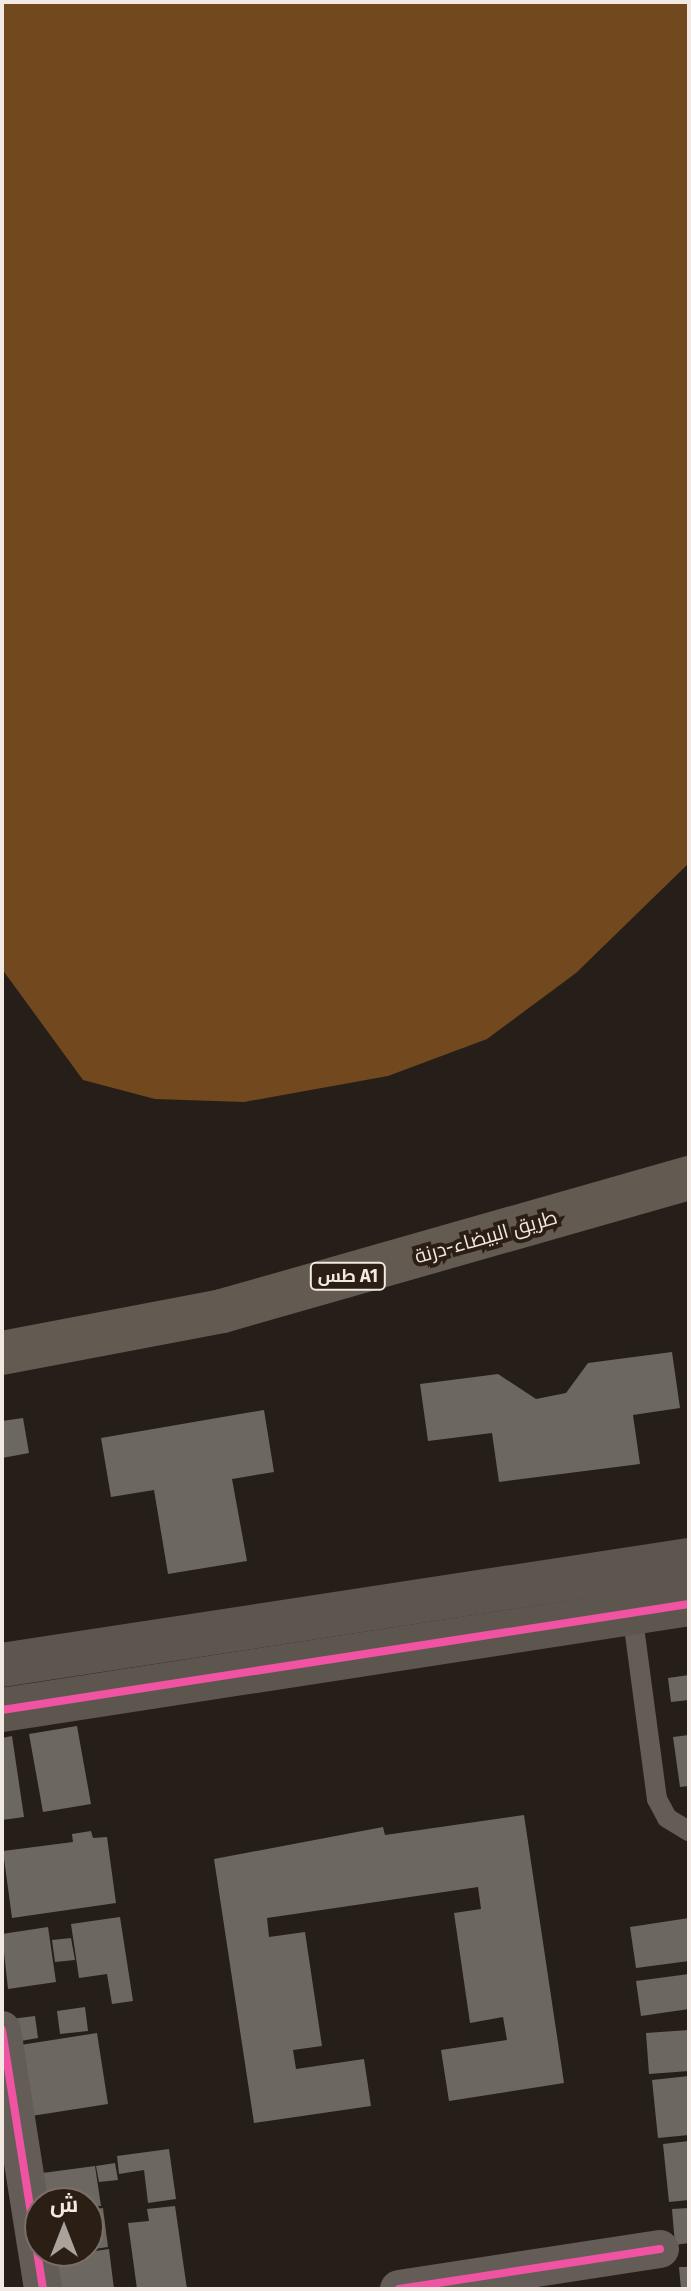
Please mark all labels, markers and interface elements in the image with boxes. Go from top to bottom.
street label: طريق البيضاء-درنة [412,1205,560,1269]
road number: طس A1 [308,1262,388,1290]
north arrow [24,2187,104,2267]
text: ش [50,2191,78,2218]

